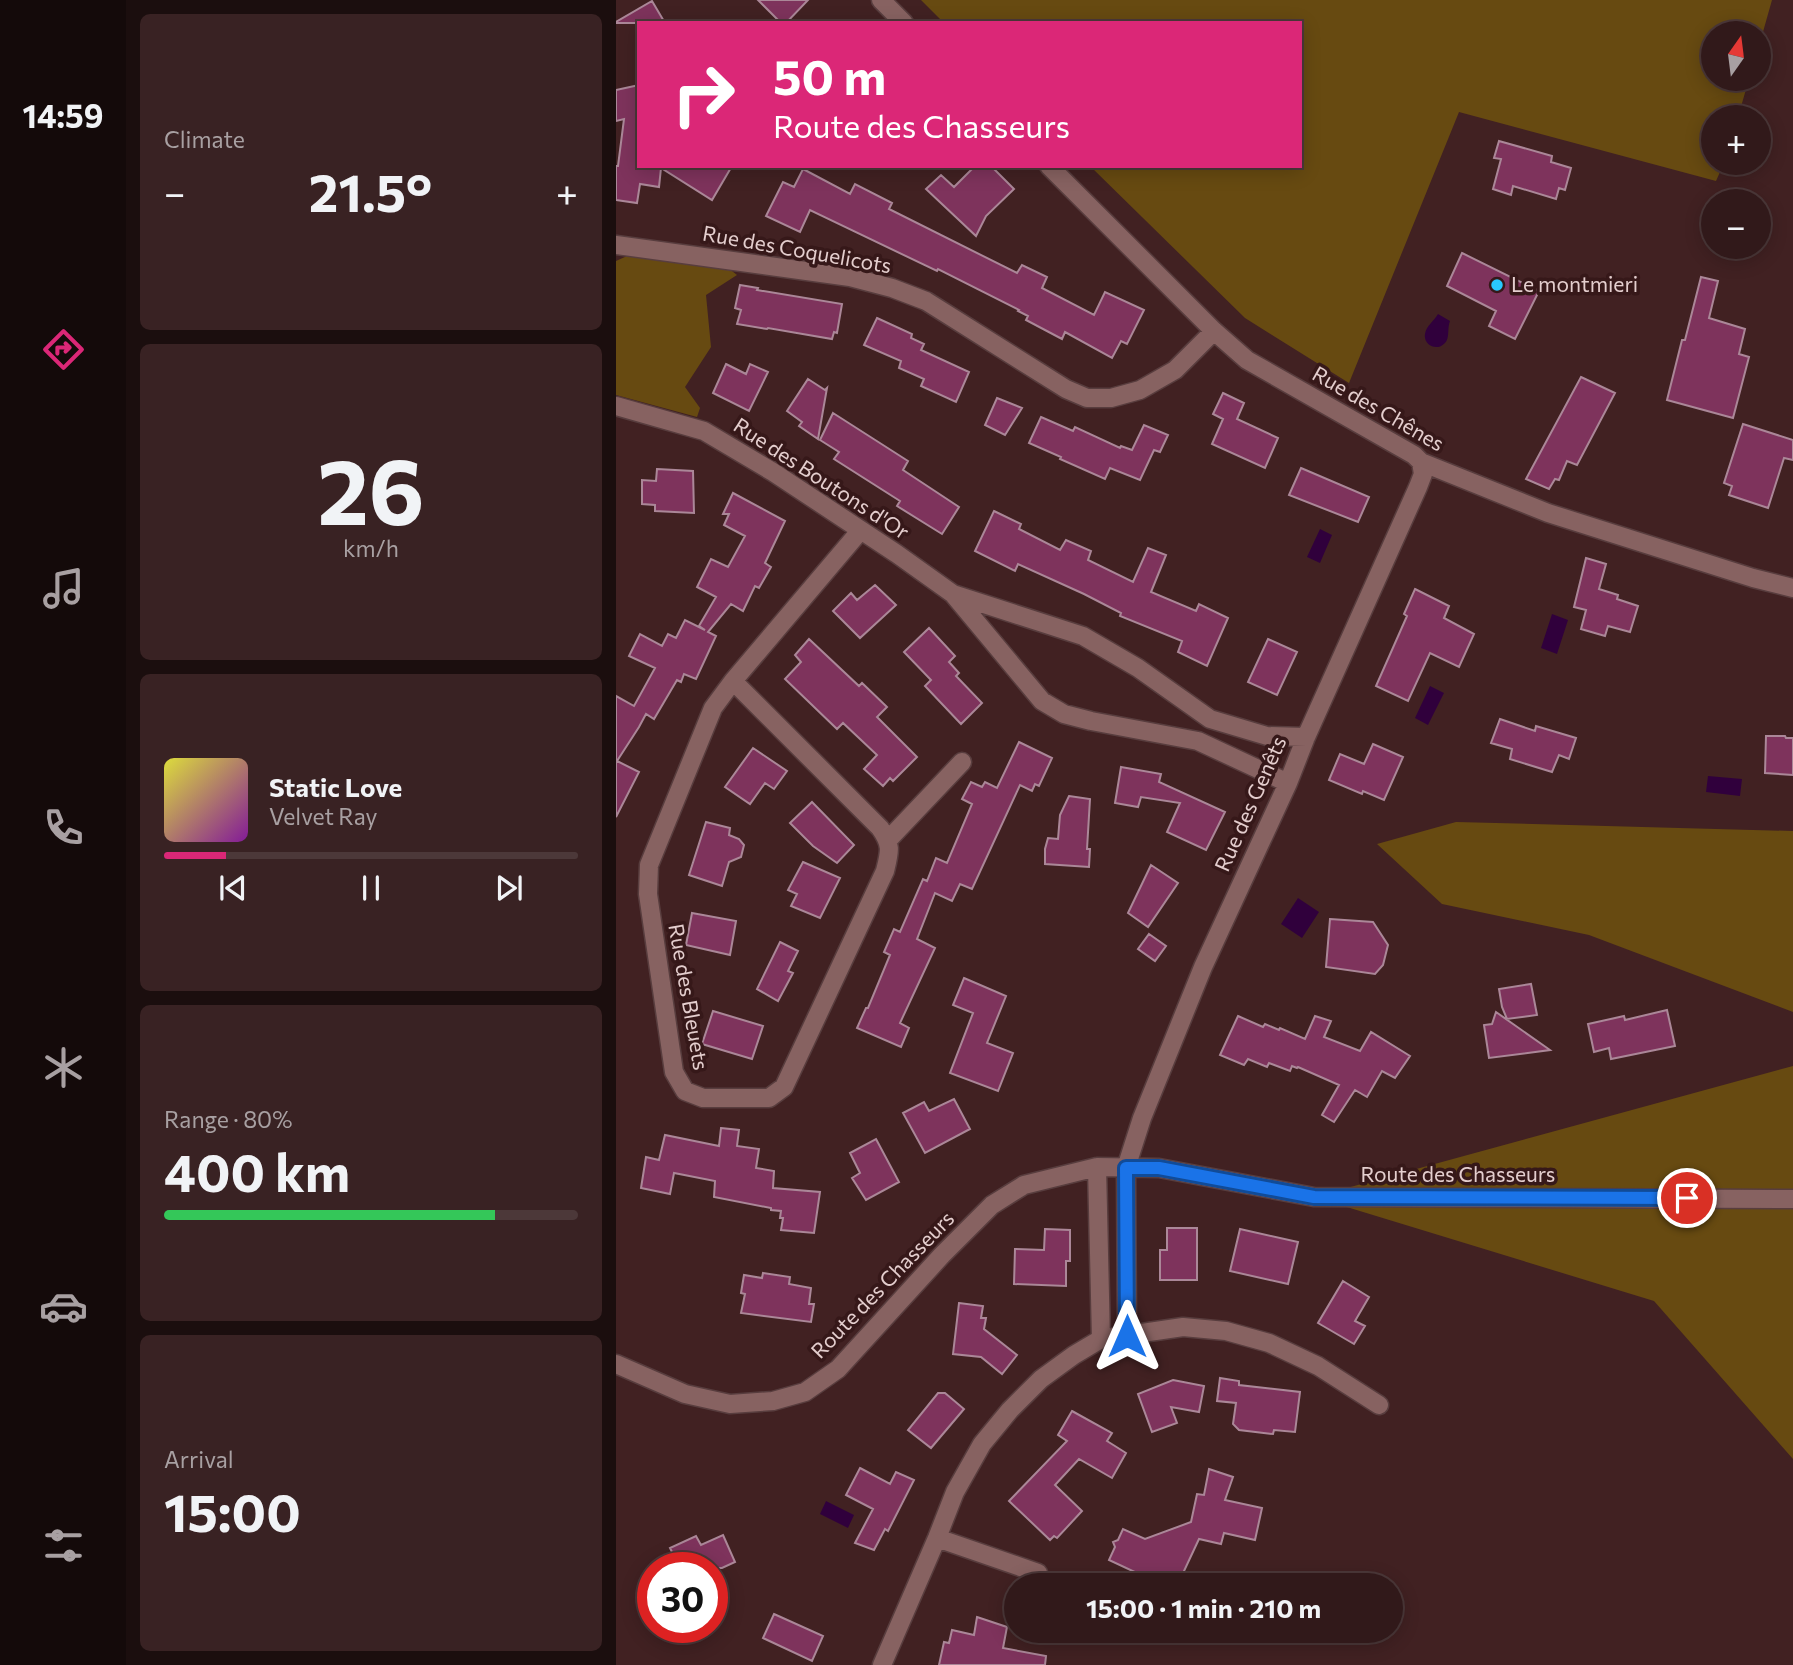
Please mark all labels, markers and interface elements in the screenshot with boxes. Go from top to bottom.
north arrow [1701,21,1771,91]
map controls [1701,21,1771,259]
text: 50 m [773,45,886,105]
icon: right [658,49,749,140]
text: 14:59 [23,95,103,135]
text: Route des Chasseurs [773,105,1070,145]
button: + [1701,105,1771,175]
text: Climate [164,125,245,153]
text: 21.5° [309,159,432,223]
text: − [164,168,186,215]
text: + [556,168,578,215]
button: − [1701,189,1771,259]
street label: Rue des Coquelicots [701,220,894,277]
place label: Le montmieri [1511,271,1638,296]
marker: Le montmieri [1489,277,1505,293]
icon: directions [39,325,88,374]
street label: Rue des Chênes [1309,360,1449,455]
street label: Rue des Boutons d'Or [729,412,914,544]
text: 26 [317,432,425,544]
text: km/h [343,534,399,562]
icon: music [39,564,88,613]
street label: Rue des Genêts [1209,732,1291,875]
text: Static Love [269,771,402,802]
text: Velvet Ray [269,802,377,830]
icon: phone [39,803,88,852]
icon: previous [214,869,252,907]
icon: pause [352,869,390,907]
icon: next [490,869,528,907]
street label: Rue des Bleuets [664,922,715,1072]
icon: climate [39,1043,88,1092]
text: Range · 80% [164,1105,292,1133]
text: 400 km [164,1139,350,1203]
street label: Route des Chasseurs [1361,1161,1555,1186]
pin [1657,1168,1717,1228]
icon: arrive [1668,1179,1706,1217]
street label: Route des Chasseurs [805,1205,959,1363]
icon: car [39,1282,88,1331]
position arrow [1090,1299,1164,1373]
text: Arrival [164,1445,234,1473]
text: 15:00 [164,1479,301,1543]
icon: filters [39,1521,88,1570]
speed limit sign: 30 [637,1552,728,1643]
text: 15:00 · 1 min · 210 m [1086,1592,1321,1623]

